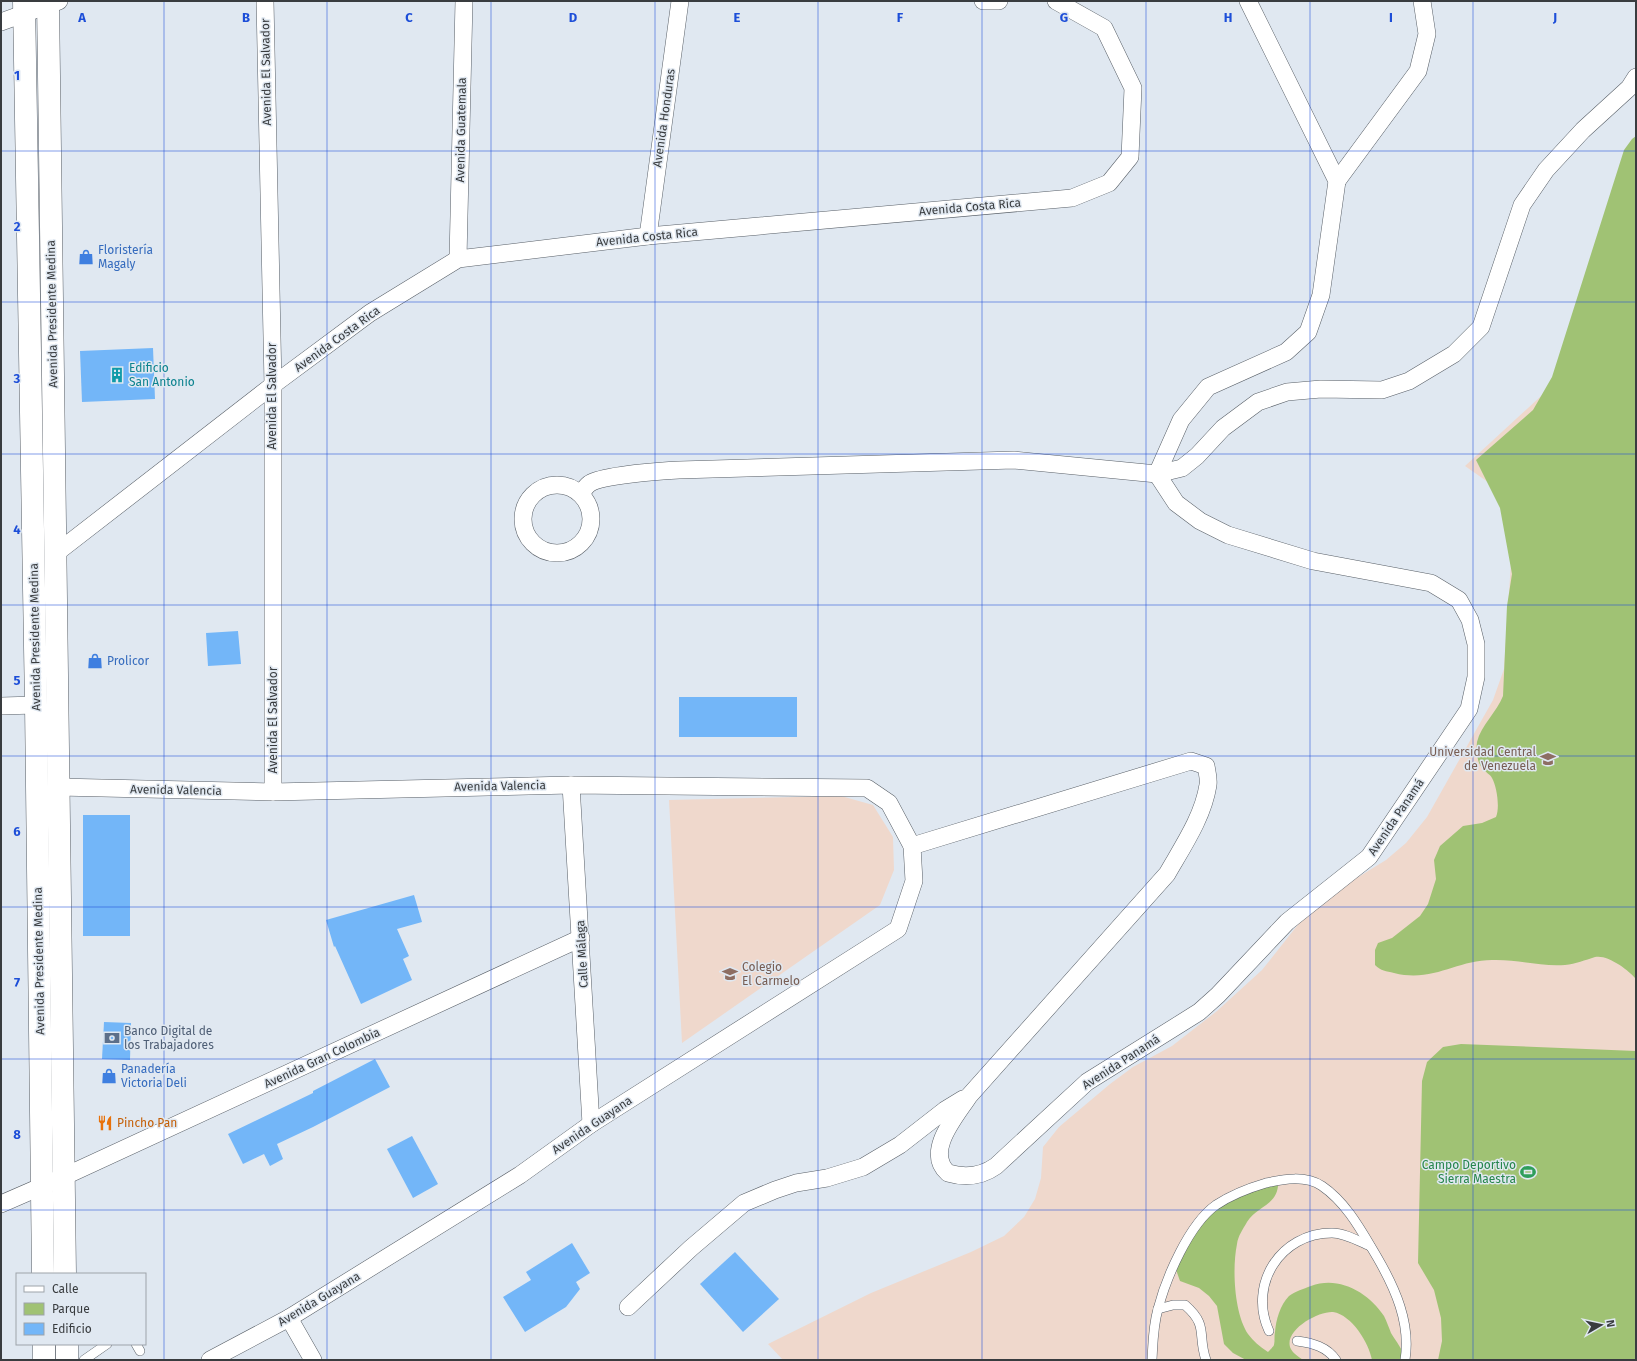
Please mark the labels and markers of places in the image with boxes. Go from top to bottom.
place label: Floristería Magaly [98,243,153,271]
shop icon: Floristería Magaly [77,248,95,266]
place label: Edificio San Antonio [129,361,195,389]
building icon: Edificio San Antonio [108,366,126,384]
shop icon: Prolicor [86,652,104,670]
place label: Prolicor [107,654,149,668]
place label: Universidad Central de Venezuela [1429,745,1536,773]
school or university icon: Universidad Central de Venezuela [1539,750,1557,768]
place label: Colegio El Carmelo [742,960,800,988]
school or university icon: Colegio El Carmelo [721,965,739,983]
place label: Banco Digital de los Trabajadores [124,1024,214,1052]
bank icon: Banco Digital de los Trabajadores [103,1029,121,1047]
place label: Panadería Victoria Deli [121,1062,187,1090]
shop icon: Panadería Victoria Deli [100,1067,118,1085]
restaurant icon: Pincho Pan [96,1114,114,1132]
place label: Pincho Pan [117,1116,177,1130]
place label: Campo Deportivo Sierra Maestra [1422,1158,1516,1186]
sports icon: Campo Deportivo Sierra Maestra [1519,1163,1537,1181]

